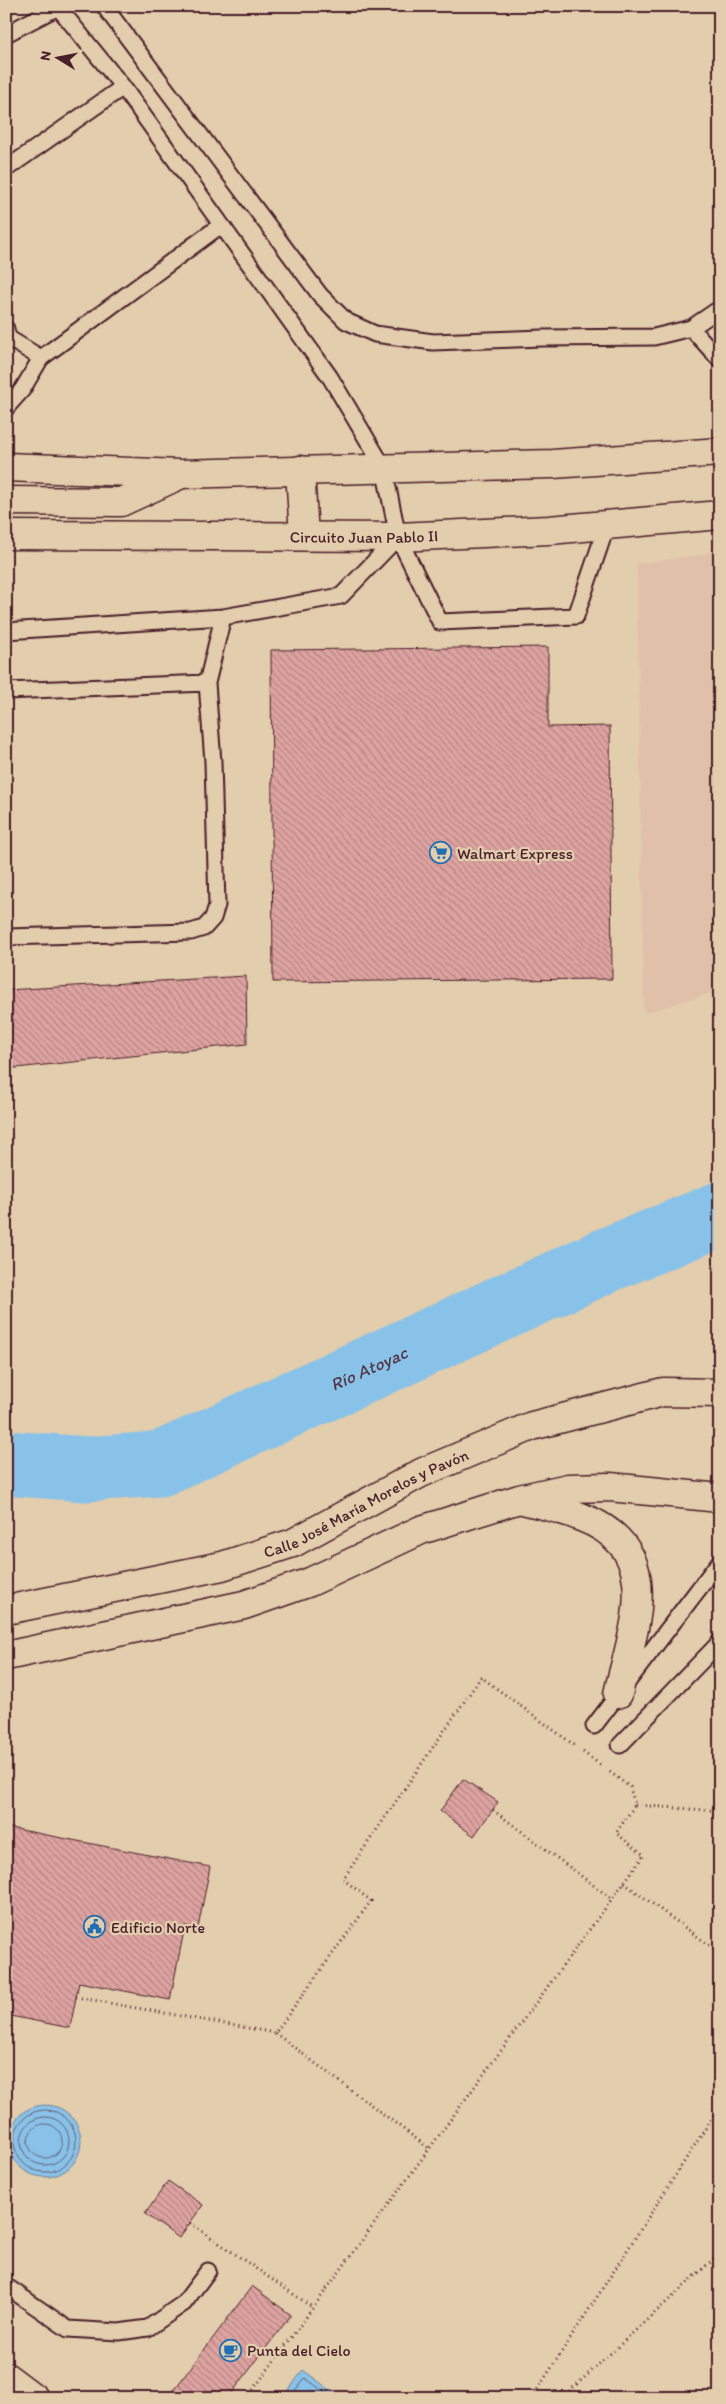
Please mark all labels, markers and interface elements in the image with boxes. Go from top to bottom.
north arrow [32,32,82,82]
text: N [36,50,55,62]
street label: Circuito Juan Pablo II [290,526,439,547]
supermarket icon: Walmart Express [429,841,453,865]
place label: Walmart Express [457,844,573,863]
water label: Río Atoyac [327,1341,412,1396]
street label: Calle José María Morelos y Pavón [261,1445,471,1562]
public building icon: Edificio Norte [83,1915,107,1939]
place label: Edificio Norte [111,1918,205,1937]
cafe icon: Punta del Cielo [219,2338,243,2362]
place label: Punta del Cielo [247,2341,351,2360]

